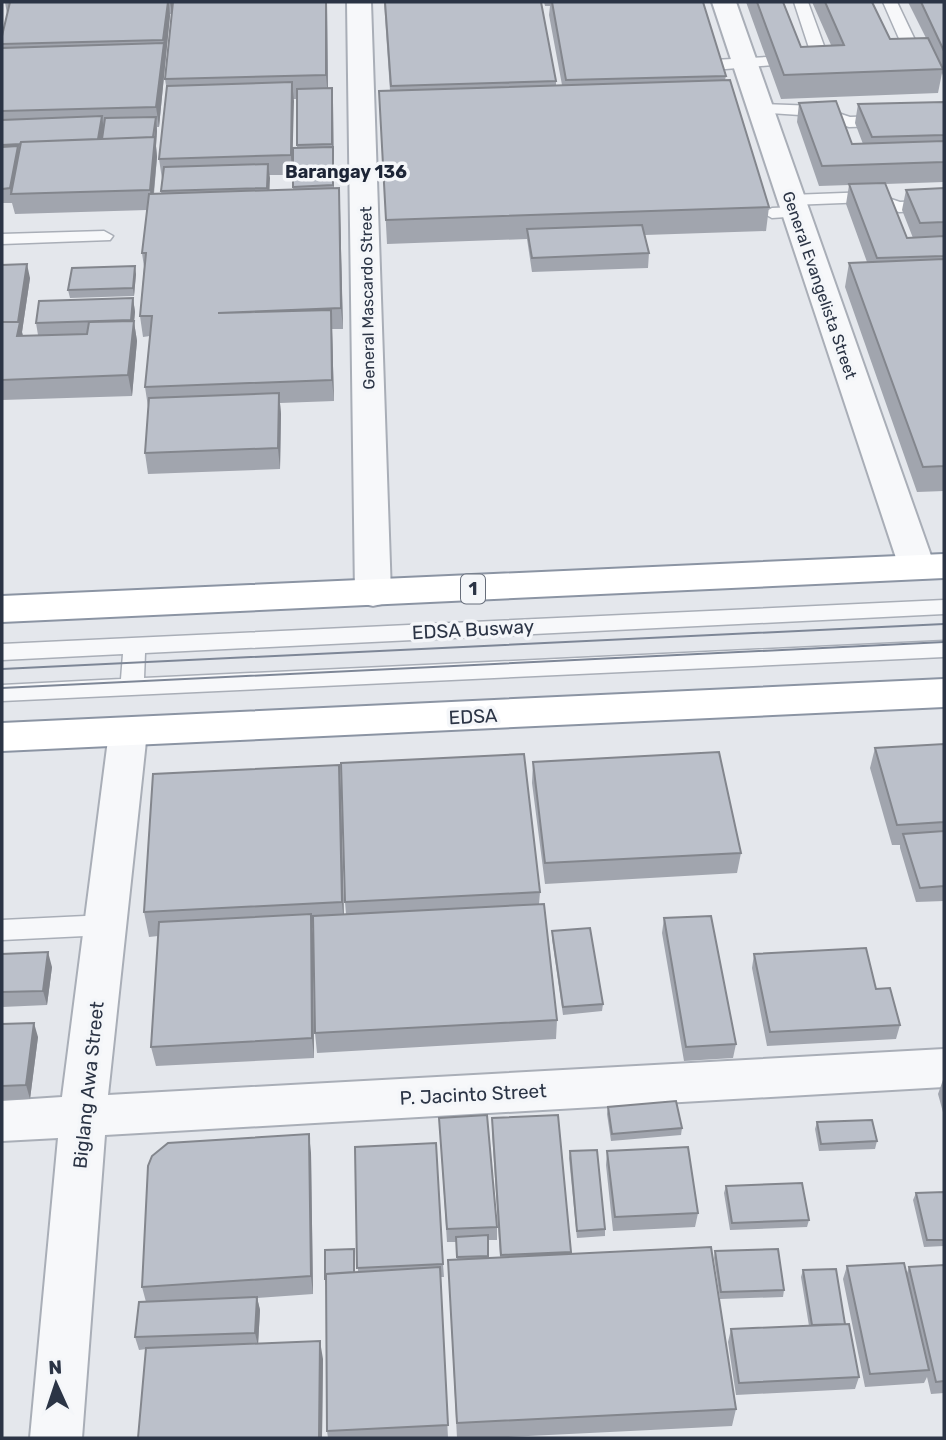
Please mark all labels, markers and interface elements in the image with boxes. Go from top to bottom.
district label: Barangay 136 [285,161,407,183]
street label: General Evangelista Street [778,189,861,382]
street label: General Mascardo Street [356,206,379,390]
road number: 1 [461,574,485,604]
street label: EDSA Busway [411,615,535,644]
street label: EDSA [448,704,498,729]
street label: Biglang Awa Street [68,1000,109,1170]
street label: P. Jacinto Street [399,1079,548,1110]
north arrow [21,1349,91,1419]
text: N [48,1356,63,1379]

